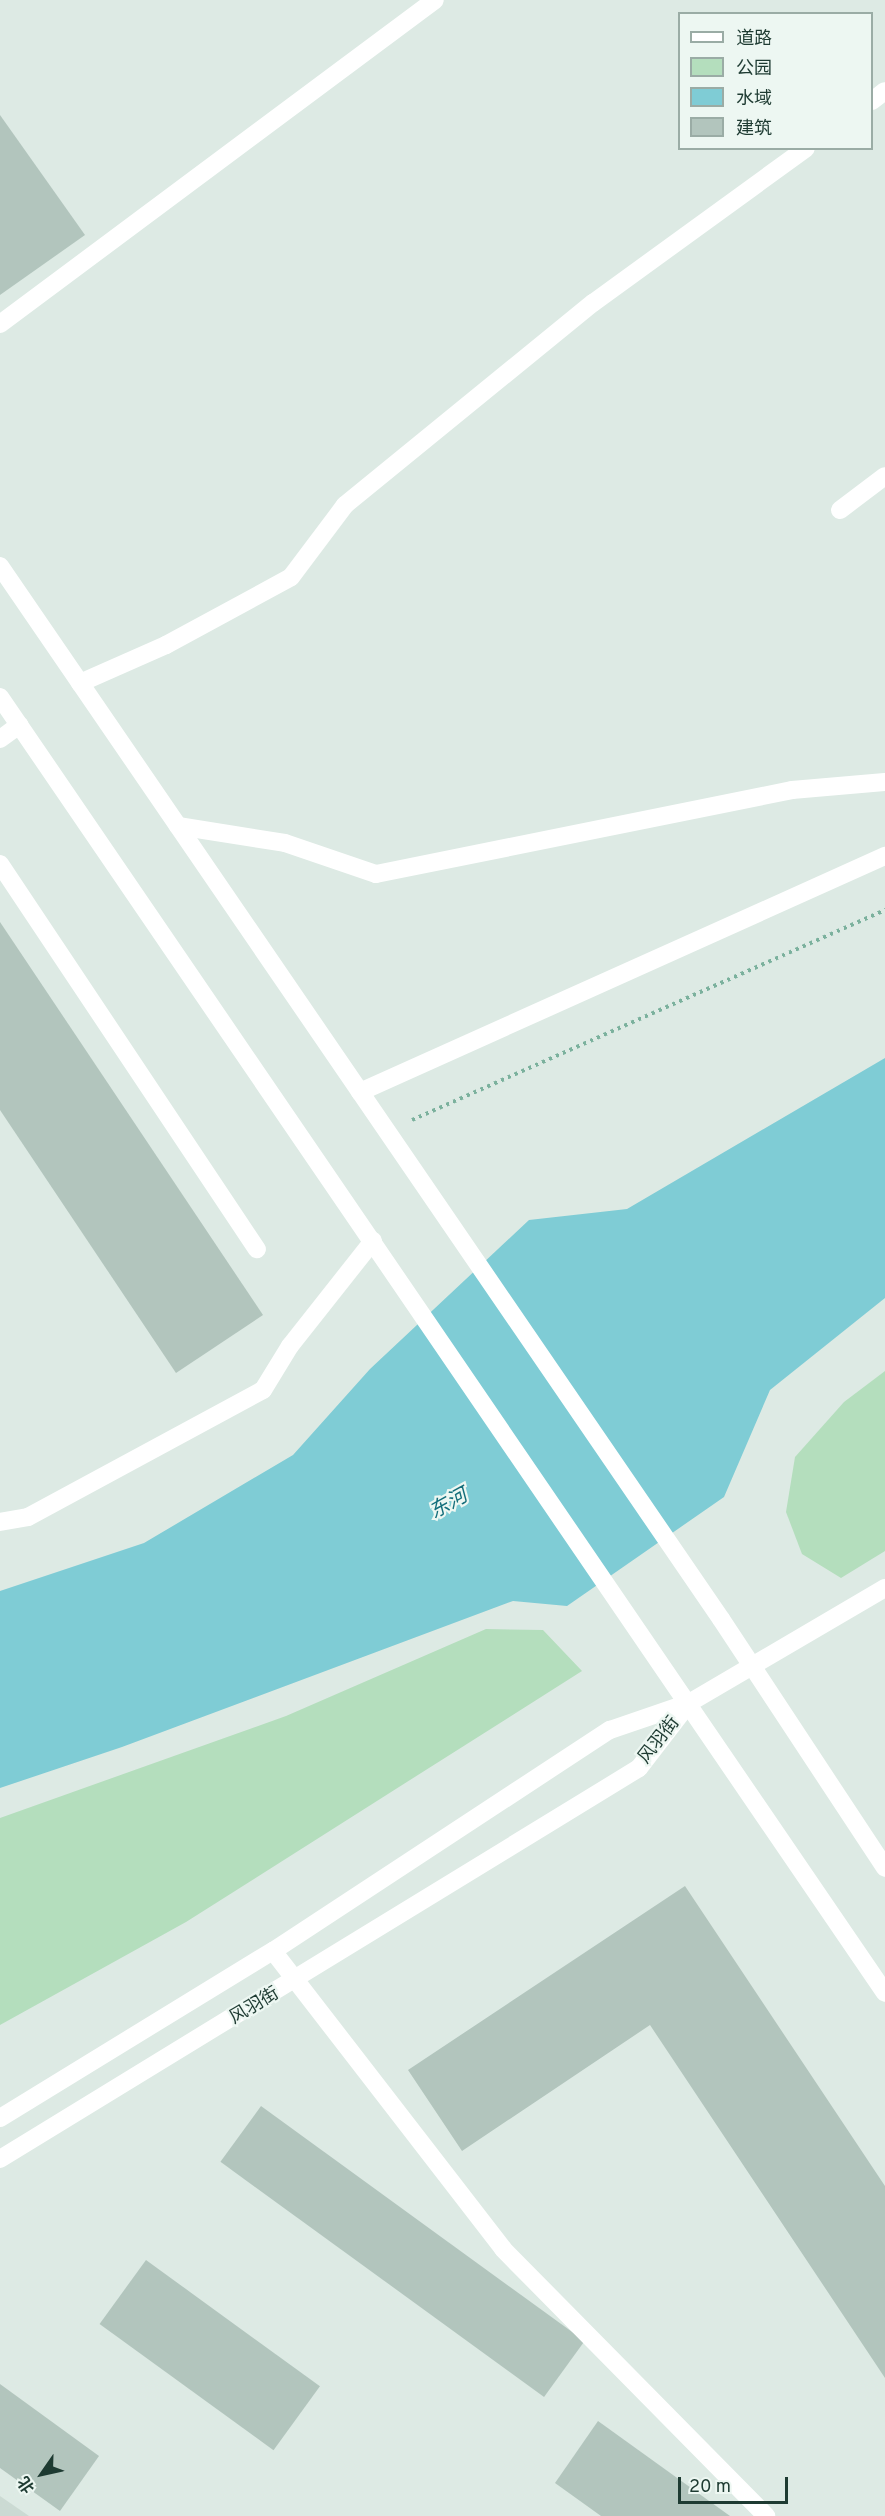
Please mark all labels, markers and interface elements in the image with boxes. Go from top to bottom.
legend [678,12,873,150]
text: 道路 [736,28,772,51]
text: 公园 [736,58,772,81]
text: 水域 [736,88,772,111]
text: 建筑 [736,118,772,141]
water label: 东河 [426,1485,472,1525]
street label: 风羽街 [635,1713,685,1769]
street label: 风羽街 [226,1984,284,2030]
north arrow [12,2444,72,2504]
scale bar [681,2465,790,2503]
text: 北 [14,2472,40,2496]
text: 20 m [689,2476,731,2499]

